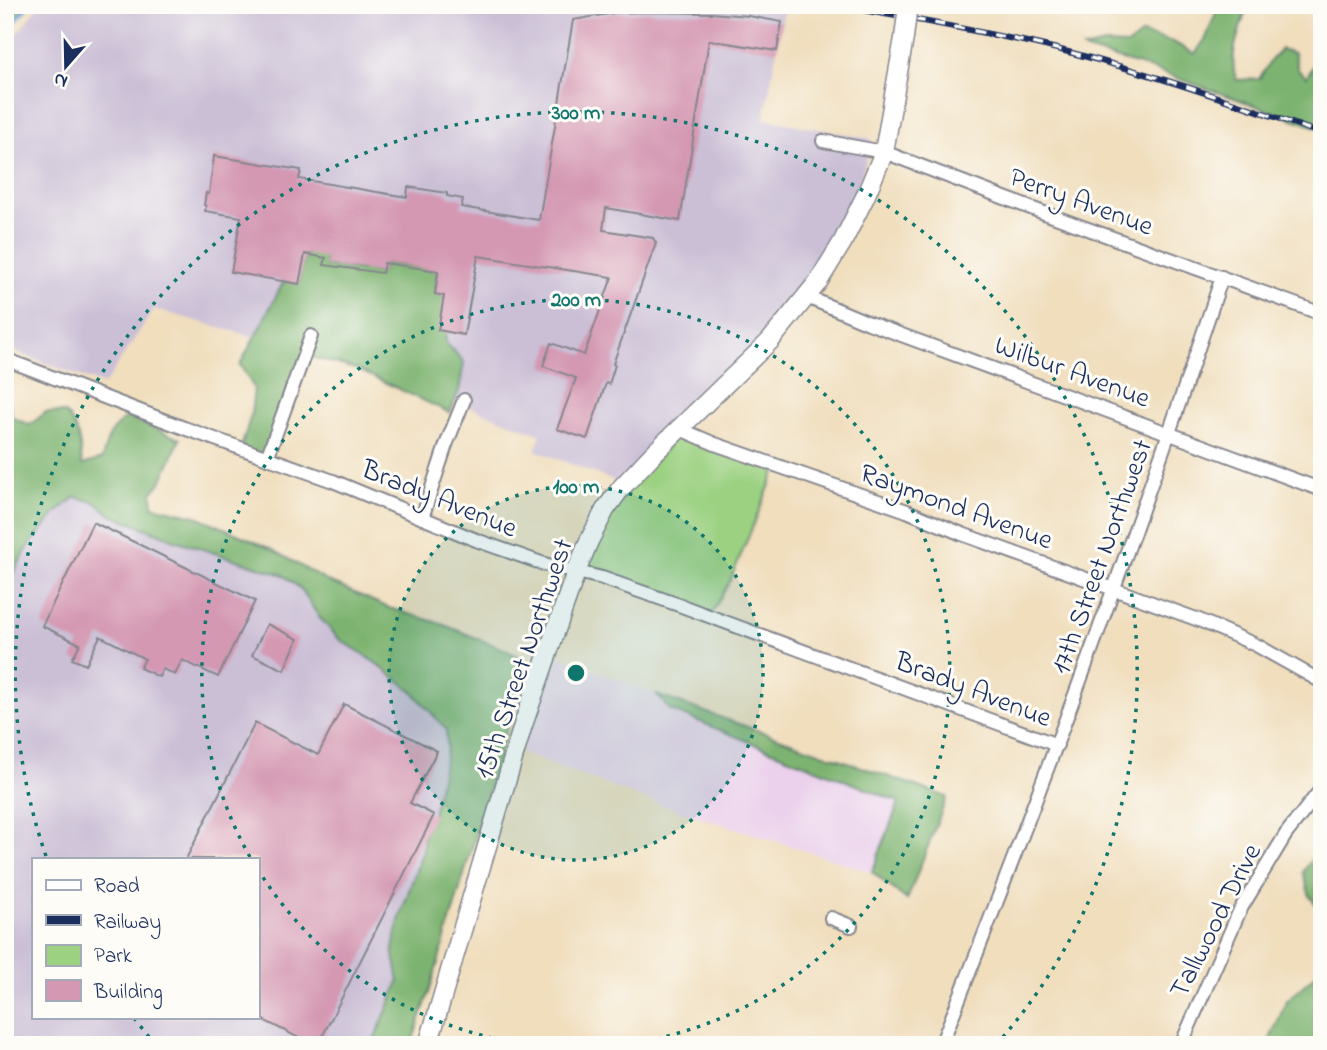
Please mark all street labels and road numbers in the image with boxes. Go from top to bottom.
street label: Perry Avenue [1003,158,1159,248]
street label: Wilbur Avenue [988,326,1156,421]
street label: 17th Street Northwest [1042,434,1165,680]
street label: Brady Avenue [354,450,523,550]
street label: Raymond Avenue [854,454,1058,562]
street label: 15th Street Northwest [465,534,586,785]
street label: Brady Avenue [888,642,1057,740]
street label: Tallwood Drive [1160,837,1274,1006]

